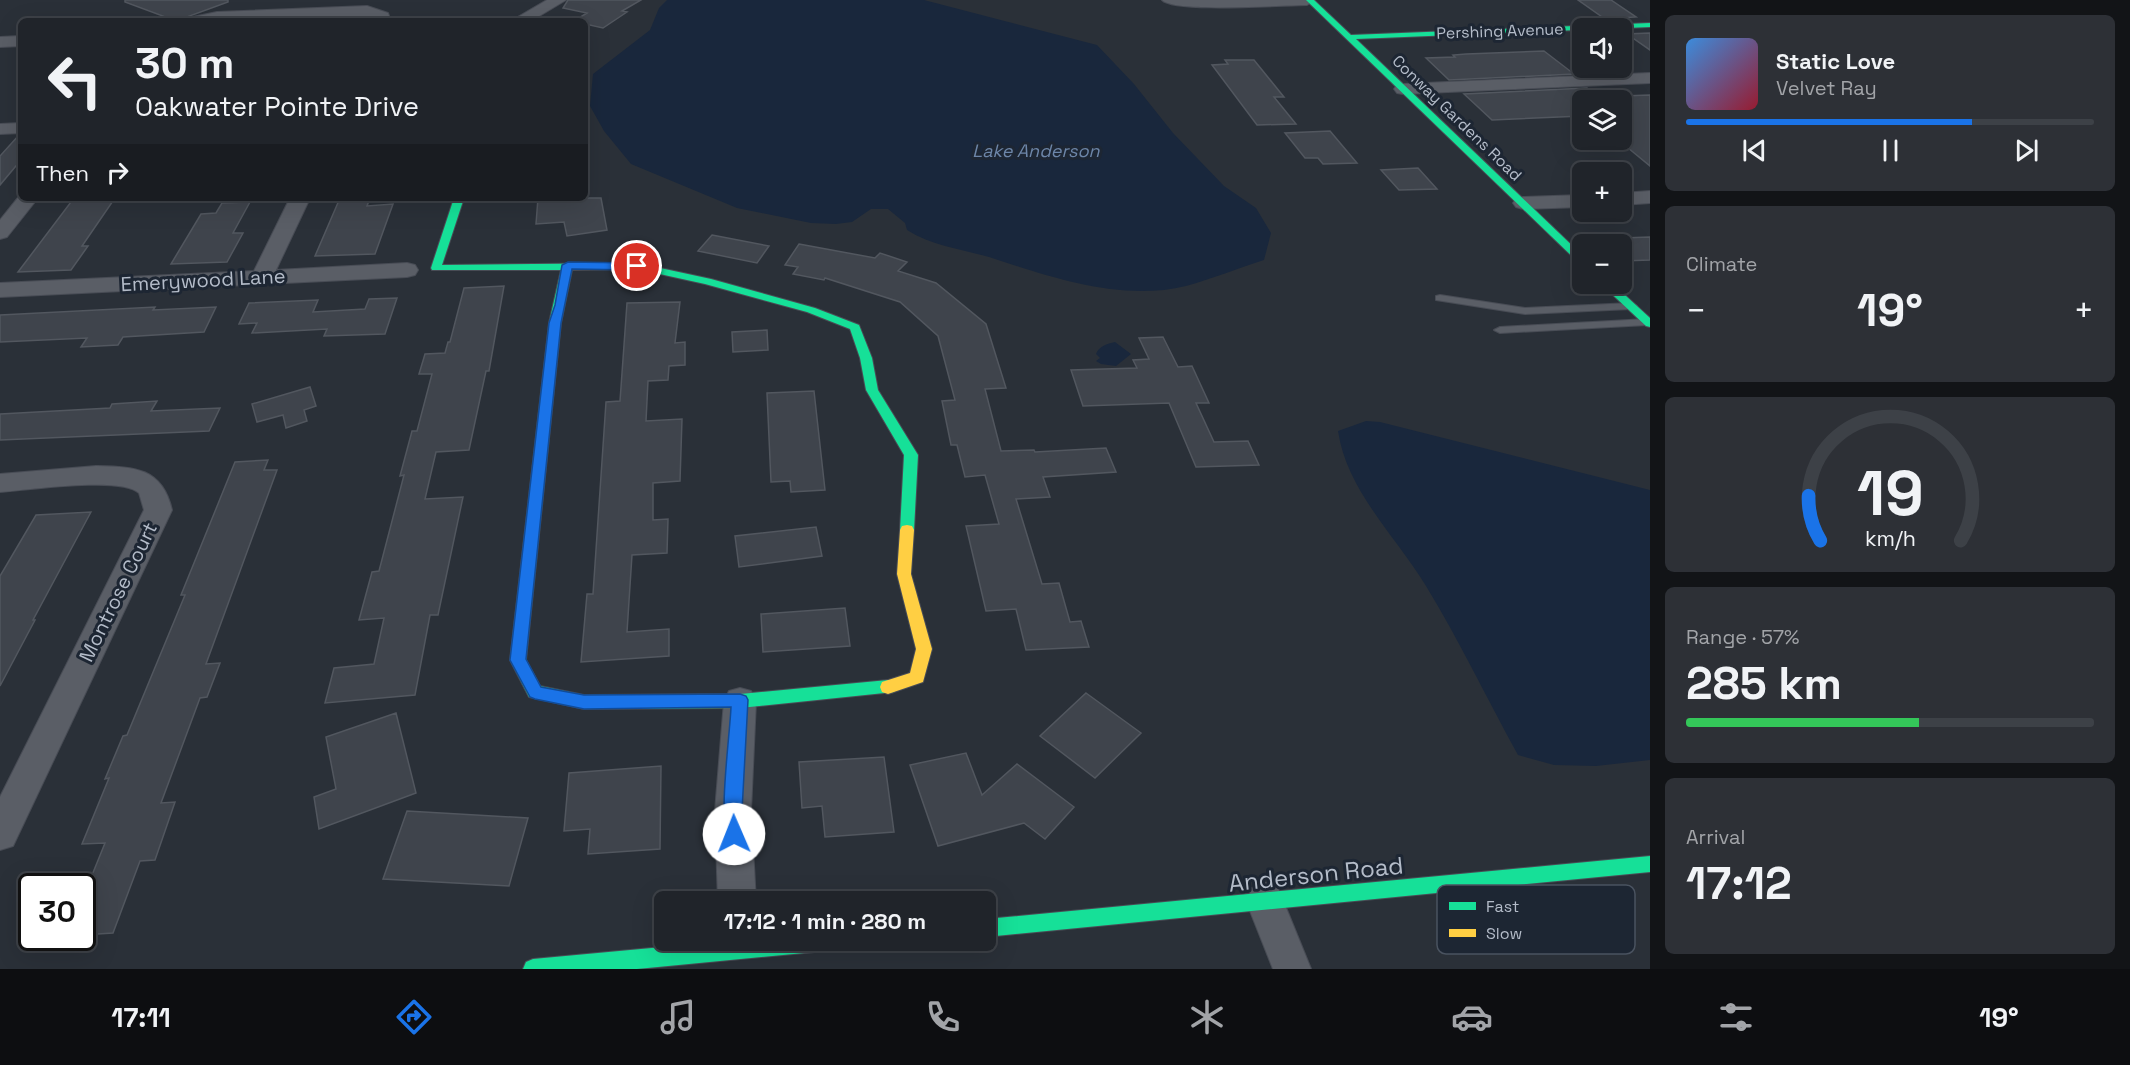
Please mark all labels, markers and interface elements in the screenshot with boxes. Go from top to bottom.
street label: Pershing Avenue [1436,18,1564,44]
map controls [1572,18,1632,294]
button: sound [1572,18,1632,78]
text: 30 m [135,37,234,90]
icon: left [36,42,114,120]
text: Static Love [1776,47,1895,75]
street label: Conway Gardens Road [1388,51,1526,185]
text: Velvet Ray [1776,75,1877,101]
text: Oakwater Pointe Drive [135,89,419,124]
button: layers [1572,90,1632,150]
icon: previous [1738,134,1771,167]
icon: pause [1874,134,1907,167]
icon: next [2010,134,2043,167]
water label: Lake Anderson [972,139,1101,162]
icon: right [101,156,134,189]
text: Then [36,159,89,187]
button: + [1572,162,1632,222]
button: − [1572,234,1632,294]
pin [611,240,662,291]
icon: arrive [620,249,653,282]
text: Climate [1686,251,1757,277]
street label: Emerywood Lane [120,263,286,297]
text: 19° [1857,282,1923,339]
text: − [1686,290,1706,332]
text: + [2074,290,2094,332]
text: 19 [1857,455,1923,534]
street label: Montrose Court [73,518,163,666]
text: km/h [1864,526,1916,553]
text: Range · 57% [1686,624,1800,650]
text: 285 km [1686,655,1842,712]
position arrow [702,802,766,866]
text: Arrival [1686,824,1745,850]
street label: Anderson Road [1227,849,1405,899]
text: 17:12 [1686,855,1792,912]
speed limit sign: 30 [18,873,96,951]
legend [1437,885,1635,954]
text: Fast [1486,896,1519,917]
text: 17:12 · 1 min · 280 m [724,907,926,935]
text: Slow [1486,923,1522,944]
icon: directions [393,996,435,1038]
icon: music [657,996,699,1038]
icon: phone [922,996,964,1038]
icon: climate [1186,996,1228,1038]
icon: car [1451,996,1493,1038]
icon: filters [1715,996,1757,1038]
text: 17:11 [111,1000,171,1035]
text: 19° [1979,1000,2019,1035]

